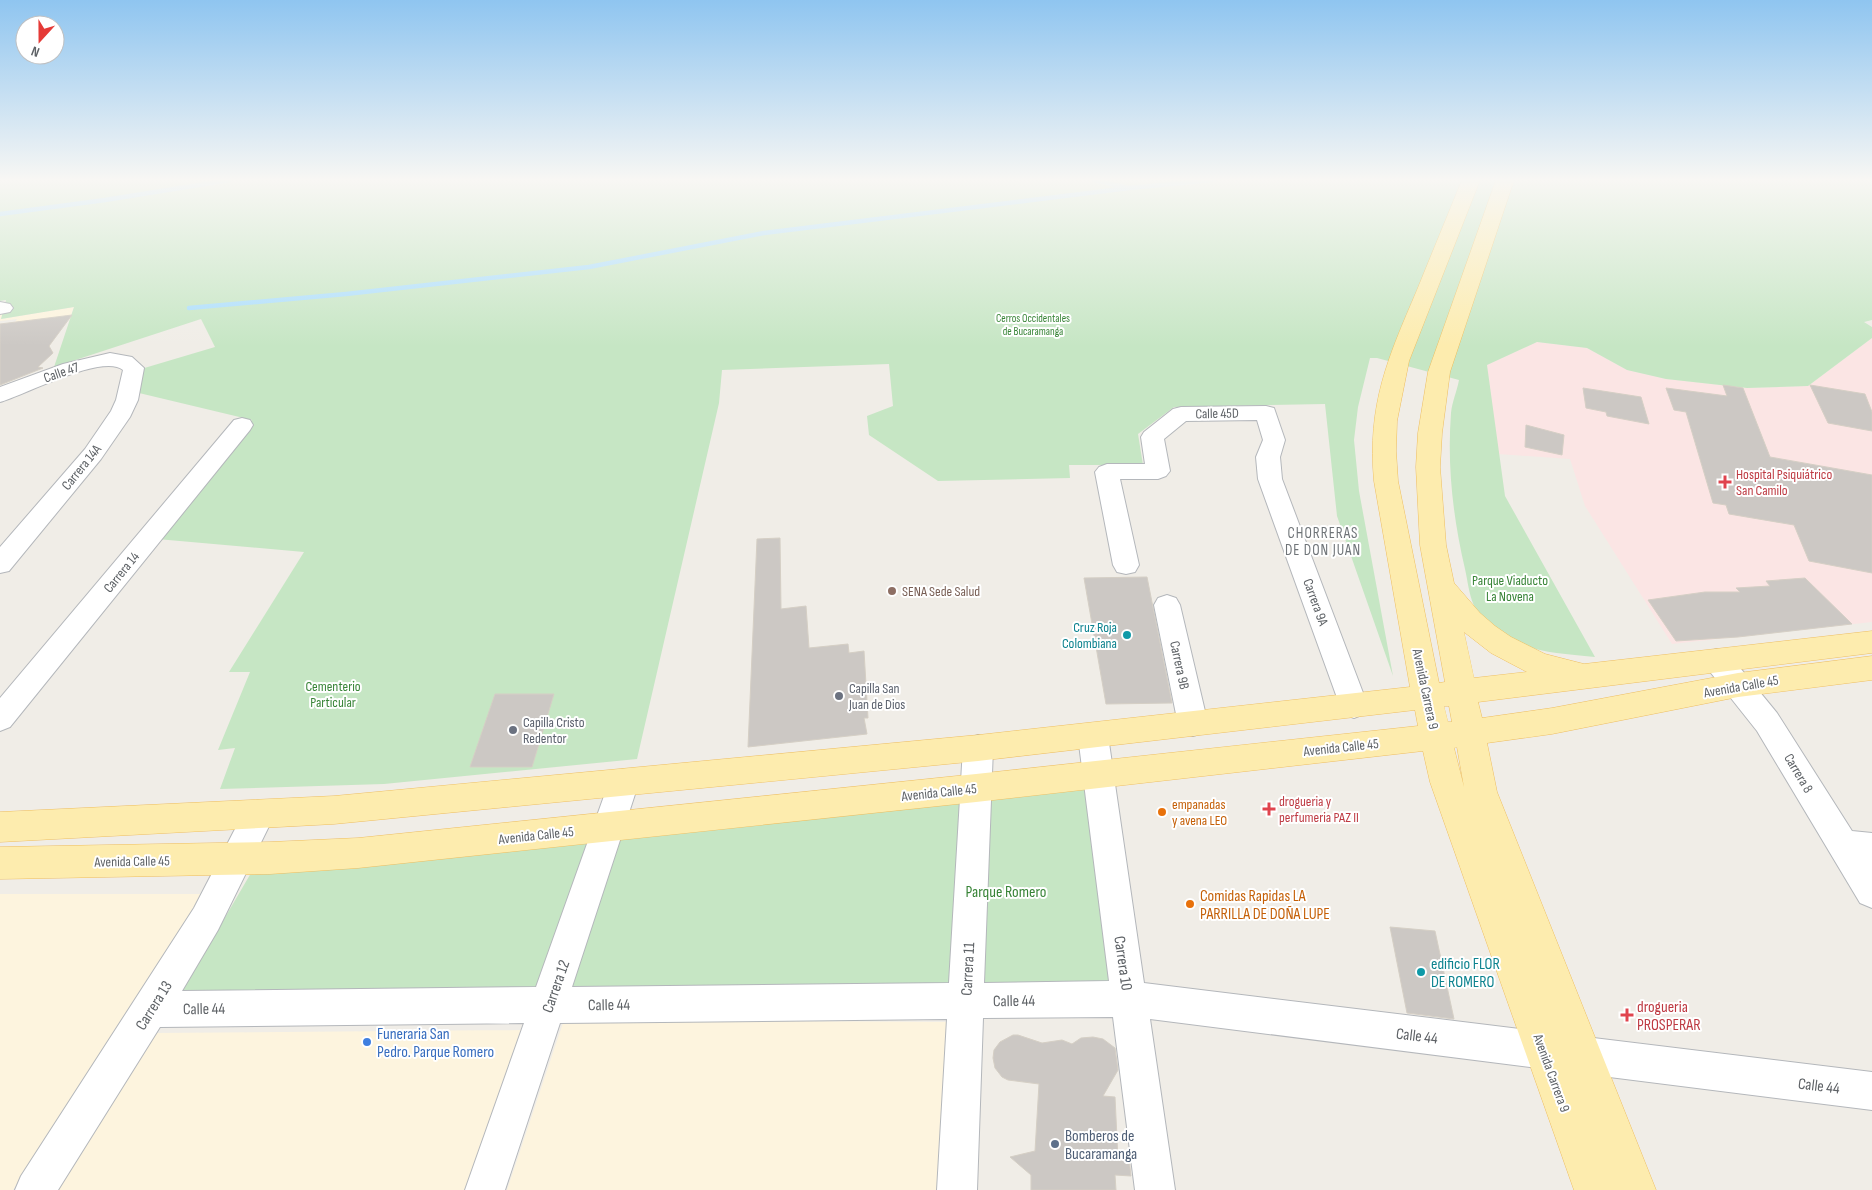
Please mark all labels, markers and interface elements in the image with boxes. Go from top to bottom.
north arrow [15,15,65,65]
text: N [29,42,42,61]
park label: Cerros Occidentales de Bucaramanga [996,312,1070,338]
street label: Calle 47 [41,358,81,386]
street label: Calle 45D [1195,405,1239,422]
street label: Carrera 14A [58,440,105,493]
place label: Hospital Psiquiátrico San Camilo [1736,466,1832,499]
marker: Hospital Psiquiátrico San Camilo [1718,475,1732,489]
district label: CHORRERAS DE DON JUAN [1285,524,1361,560]
street label: Carrera 14 [100,548,143,596]
park label: Parque Viaducto La Novena [1472,572,1548,605]
street label: Carrera 9A [1299,576,1332,629]
place label: SENA Sede Salud [902,583,980,600]
marker: SENA Sede Salud [886,585,898,597]
place label: Cruz Roja Colombiana [1062,619,1117,652]
marker: Cruz Roja Colombiana [1121,629,1133,641]
street label: Carrera 9B [1166,639,1193,691]
street label: Avenida Carrera 9 [1408,646,1442,731]
street label: Avenida Calle 45 [1702,672,1780,702]
park label: Cementerio Particular [305,678,361,711]
place label: Capilla San Juan de Dios [848,680,905,713]
marker: Capilla San Juan de Dios [833,690,845,702]
place label: Capilla Cristo Redentor [523,714,585,747]
marker: Capilla Cristo Redentor [507,724,519,736]
street label: Avenida Calle 45 [1302,735,1380,760]
street label: Carrera 8 [1780,750,1817,796]
street label: Avenida Calle 45 [900,780,978,805]
place label: drogueria y perfumeria PAZ II [1279,793,1359,826]
place label: empanadas y avena LEO [1172,796,1227,829]
marker: drogueria y perfumeria PAZ II [1263,803,1275,815]
marker: empanadas y avena LEO [1156,806,1168,818]
street label: Avenida Calle 45 [497,823,575,848]
street label: Avenida Calle 45 [93,852,170,871]
park label: Parque Romero [966,883,1046,902]
place label: Comidas Rapidas LA PARRILLA DE DOÑA LUPE [1200,887,1330,924]
marker: Comidas Rapidas LA PARRILLA DE DOÑA LUPE [1184,898,1196,910]
street label: Carrera 10 [1109,935,1136,992]
street label: Carrera 11 [958,942,979,996]
place label: edificio FLOR DE ROMERO [1431,955,1500,992]
street label: Carrera 12 [539,958,574,1015]
marker: edificio FLOR DE ROMERO [1415,966,1427,978]
street label: Carrera 13 [132,978,177,1034]
street label: Calle 44 [993,992,1036,1011]
street label: Calle 44 [588,996,631,1015]
place label: drogueria PROSPERAR [1637,998,1701,1035]
street label: Calle 44 [183,1000,226,1019]
marker: drogueria PROSPERAR [1621,1009,1633,1021]
street label: Calle 44 [1395,1024,1439,1049]
place label: Funeraria San Pedro. Parque Romero [377,1025,494,1062]
street label: Avenida Carrera 9 [1529,1031,1574,1115]
marker: Funeraria San Pedro. Parque Romero [361,1036,373,1048]
street label: Calle 44 [1797,1074,1841,1099]
place label: Bomberos de Bucaramanga [1065,1127,1137,1164]
marker: Bomberos de Bucaramanga [1049,1138,1061,1150]

